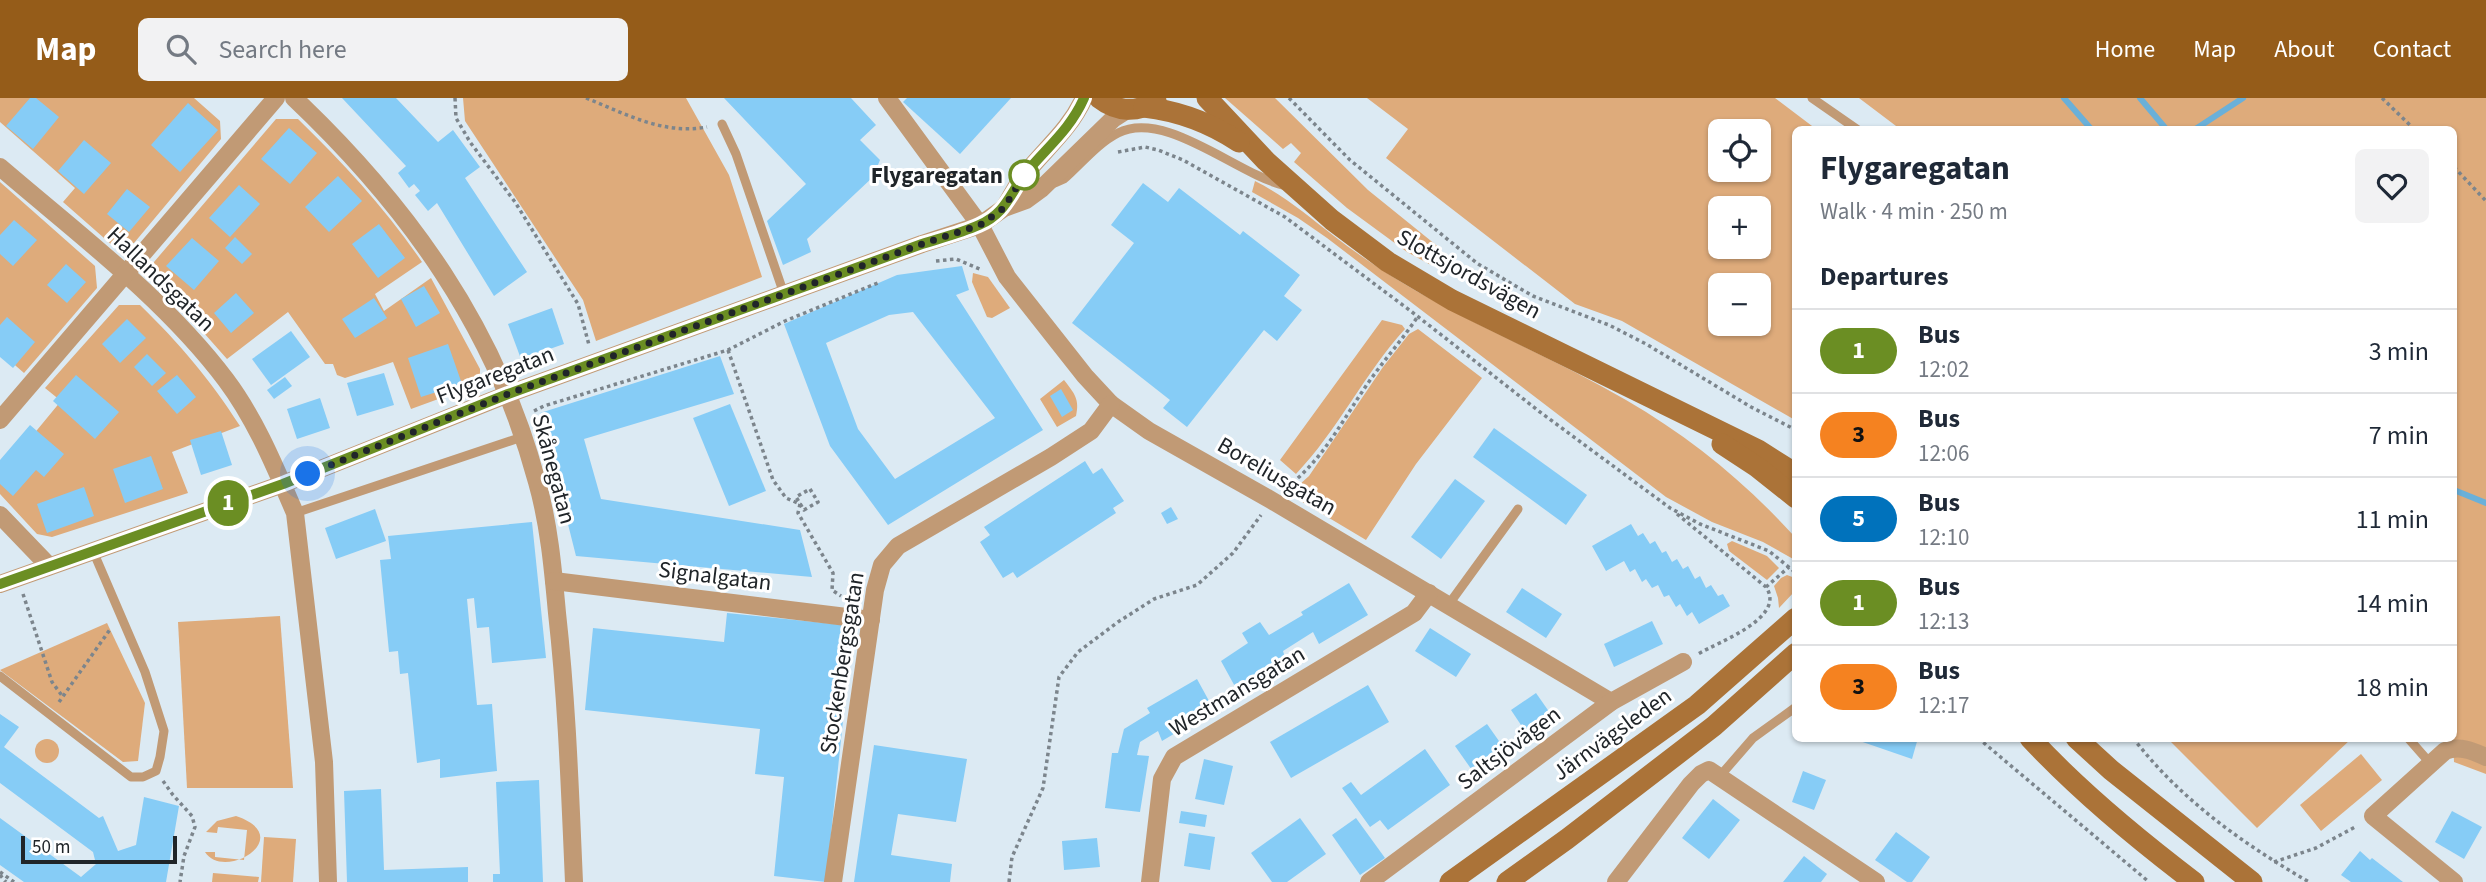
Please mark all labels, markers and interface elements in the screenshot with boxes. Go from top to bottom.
search box [138,18,628,81]
text: Map [35,26,96,73]
icon: search [162,30,200,68]
text: Search here [218,31,347,68]
text: Home [2095,32,2155,67]
text: Map [2193,32,2236,67]
text: About [2274,32,2335,67]
text: Contact [2373,32,2451,67]
map controls [1708,119,1771,336]
button: locate [1708,119,1771,182]
text: Flygaregatan [1820,145,2010,192]
button: heart [2355,149,2429,223]
place label: Flygaregatan [871,159,1003,192]
marker: Flygaregatan [1009,160,1039,190]
text: Walk · 4 min · 250 m [1820,195,2008,228]
button: + [1708,196,1771,259]
street label: Hallandsgatan [100,219,222,339]
street label: Slottsjordsvägen [1391,221,1547,327]
text: Departures [1820,258,1948,295]
button: − [1708,273,1771,336]
text: Bus [1918,316,1960,353]
text: 1 [1852,333,1865,368]
text: 3 min [2369,333,2429,370]
street label: Flygaregatan [431,337,559,413]
text: 12:02 [1918,353,1969,386]
text: Bus [1918,400,1960,437]
street label: Skånegatan [523,410,585,528]
text: 3 [1852,417,1865,452]
text: 7 min [2369,417,2429,454]
street label: Boreliusgatan [1211,429,1343,523]
text: 12:06 [1918,437,1969,470]
your location [290,456,325,491]
line badge: 1 [205,480,251,526]
text: Bus [1918,484,1960,521]
text: 1 [222,485,234,520]
text: 5 [1852,501,1865,536]
text: 11 min [2356,501,2429,538]
text: 12:10 [1918,521,1969,554]
street label: Signalgatan [657,553,773,599]
text: Bus [1918,568,1960,605]
street label: Stockenbergsgatan [811,569,873,757]
text: 1 [1852,585,1865,620]
text: 14 min [2356,585,2429,622]
text: 12:13 [1918,605,1969,638]
street label: Westmansgatan [1163,637,1311,745]
text: Bus [1918,652,1960,689]
text: 3 [1852,669,1865,704]
text: 18 min [2356,669,2429,706]
street label: Järnvägsleden [1546,679,1678,789]
text: 12:17 [1918,689,1969,722]
street label: Saltsjövägen [1450,698,1568,798]
scale bar [21,833,177,865]
text: 50 m [32,834,70,861]

